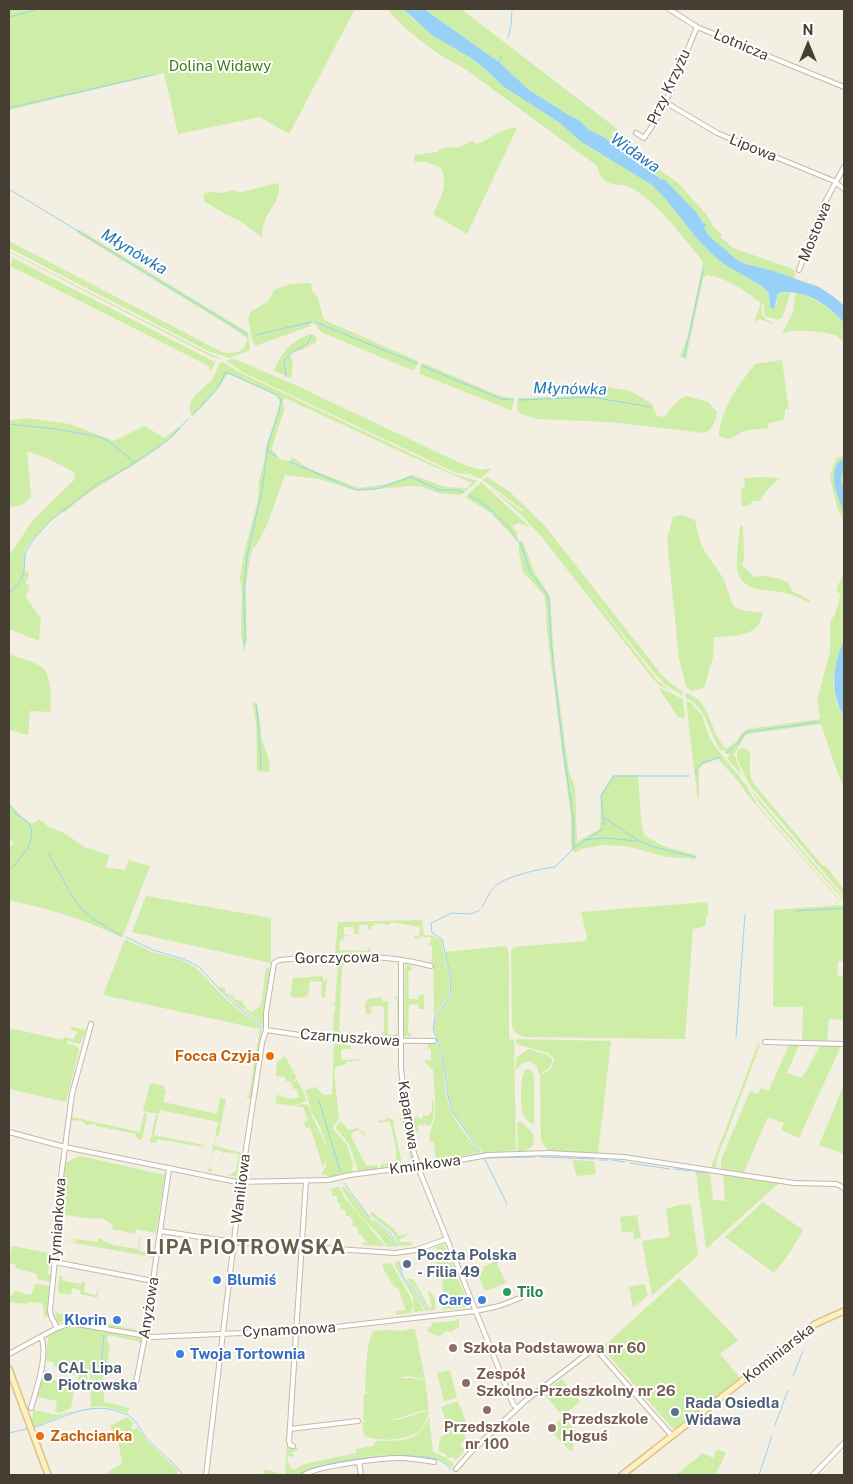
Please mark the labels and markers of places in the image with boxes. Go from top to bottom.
place label: Focca Czyja [175,1047,260,1065]
marker: Focca Czyja [264,1050,276,1062]
place label: Poczta Polska - Filia 49 [417,1246,517,1281]
marker: Poczta Polska - Filia 49 [401,1258,413,1270]
place label: Blumiś [227,1271,276,1289]
marker: Blumiś [211,1274,223,1286]
place label: Tilo [517,1283,543,1301]
marker: Tilo [501,1286,513,1298]
place label: Care [438,1291,472,1309]
marker: Care [476,1294,488,1306]
place label: Klorin [64,1311,107,1329]
marker: Klorin [111,1314,123,1326]
place label: Szkoła Podstawowa nr 60 [463,1339,646,1357]
marker: Szkoła Podstawowa nr 60 [447,1342,459,1354]
place label: Twoja Tortownia [190,1345,305,1363]
marker: Twoja Tortownia [174,1348,186,1360]
place label: CAL Lipa Piotrowska [58,1359,137,1394]
place label: Zespół Szkolno-Przedszkolny nr 26 [476,1365,676,1400]
marker: CAL Lipa Piotrowska [42,1371,54,1383]
marker: Zespół Szkolno-Przedszkolny nr 26 [460,1377,472,1389]
place label: Rada Osiedla Widawa [685,1394,779,1429]
marker: Przedszkole nr 100 [481,1404,493,1416]
marker: Rada Osiedla Widawa [669,1406,681,1418]
place label: Przedszkole Hoguś [562,1410,648,1445]
place label: Przedszkole nr 100 [444,1418,530,1453]
marker: Przedszkole Hoguś [546,1422,558,1434]
place label: Zachcianka [50,1427,132,1445]
marker: Zachcianka [34,1430,46,1442]

